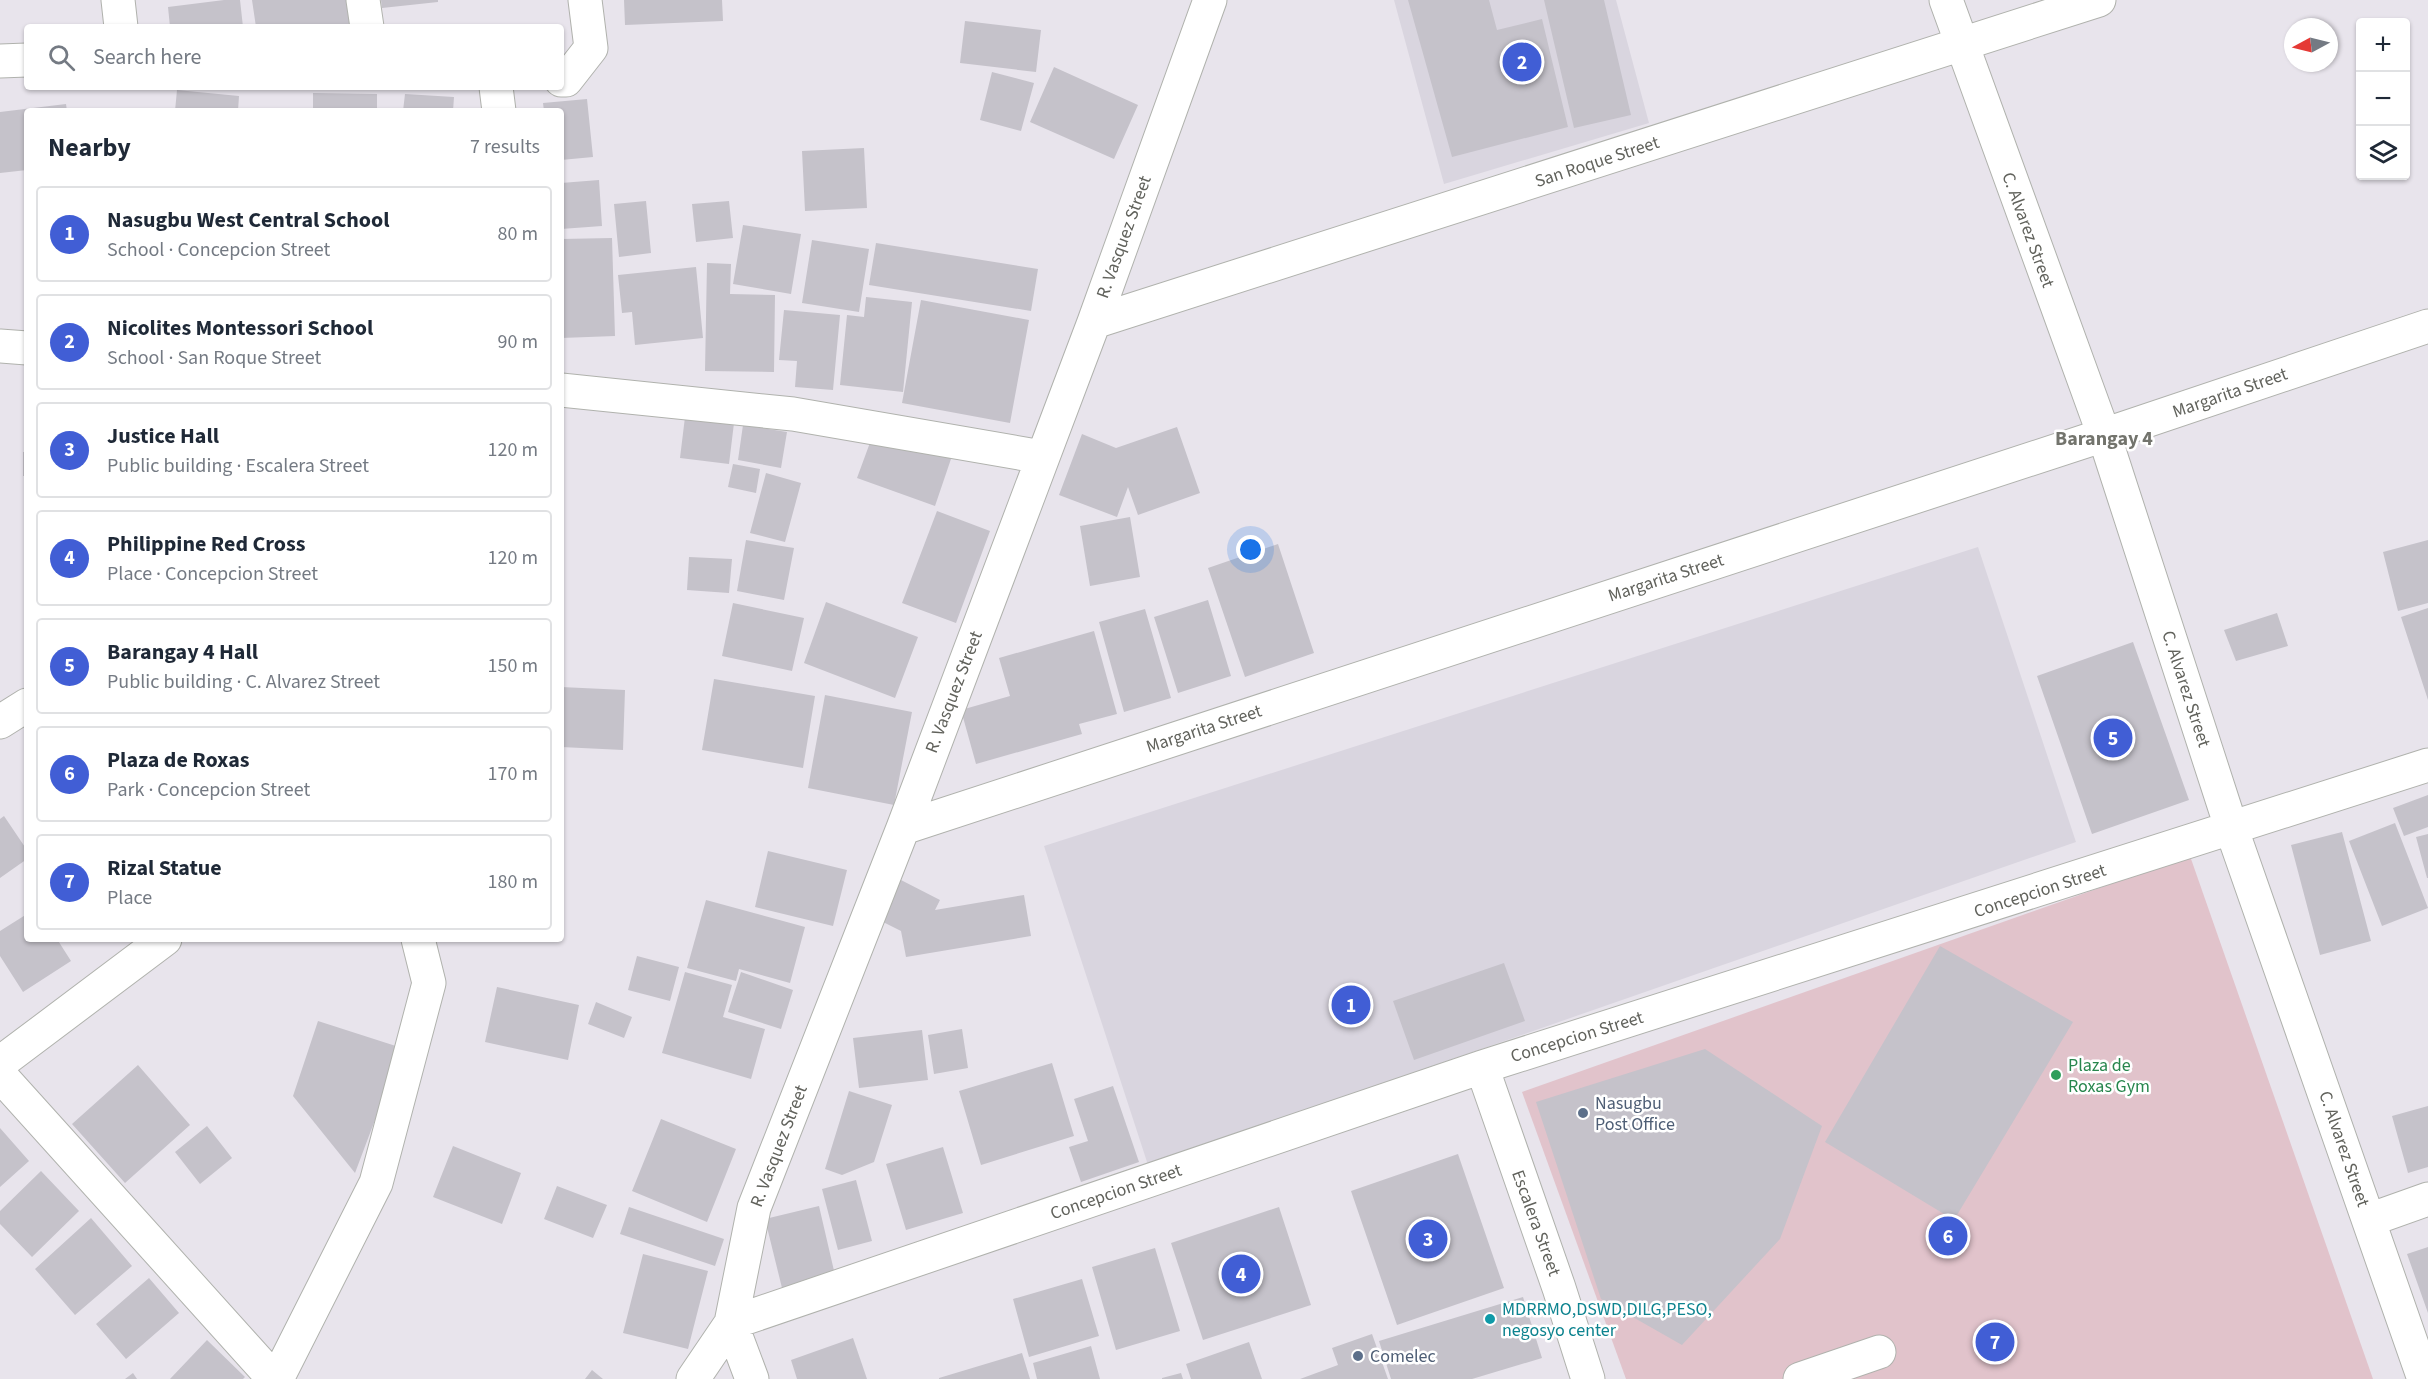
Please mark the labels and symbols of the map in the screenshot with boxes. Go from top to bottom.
north arrow [2284,18,2338,72]
pin: 2 [1502,40,1541,84]
street label: San Roque Street [1532,130,1662,194]
street label: C. Alvarez Street [1996,169,2060,291]
street label: R. Vasquez Street [1090,172,1158,302]
street label: Margarita Street [2169,362,2291,424]
district label: Barangay 4 [2055,425,2153,453]
your location [1236,535,1265,564]
street label: Margarita Street [1605,548,1727,608]
street label: R. Vasquez Street [919,627,989,757]
street label: C. Alvarez Street [2155,628,2217,750]
street label: Margarita Street [1143,699,1265,759]
pin: 5 [2094,716,2132,760]
street label: Concepcion Street [1971,858,2109,924]
pin: 1 [1332,982,1370,1028]
street label: Concepcion Street [1508,1005,1646,1069]
place label: Plaza de Roxas Gym [2068,1053,2150,1099]
marker: Plaza de Roxas Gym [2049,1068,2063,1082]
street label: R. Vasquez Street [744,1081,814,1211]
street label: C. Alvarez Street [2312,1088,2376,1210]
place label: Nasugbu Post Office [1595,1091,1675,1137]
marker: Nasugbu Post Office [1576,1106,1590,1120]
street label: Concepcion Street [1047,1158,1185,1226]
street label: Escalera Street [1505,1166,1567,1280]
pin: 6 [1928,1214,1968,1258]
pin: 3 [1408,1216,1448,1262]
pin: 4 [1222,1252,1260,1296]
place label: MDRRMO,DSWD,DILG,PESO, negosyo center [1502,1297,1712,1343]
marker: MDRRMO,DSWD,DILG,PESO, negosyo center [1483,1312,1497,1326]
pin: 7 [1976,1320,2014,1364]
place label: Comelec [1370,1344,1436,1369]
marker: Comelec [1351,1349,1365,1363]

